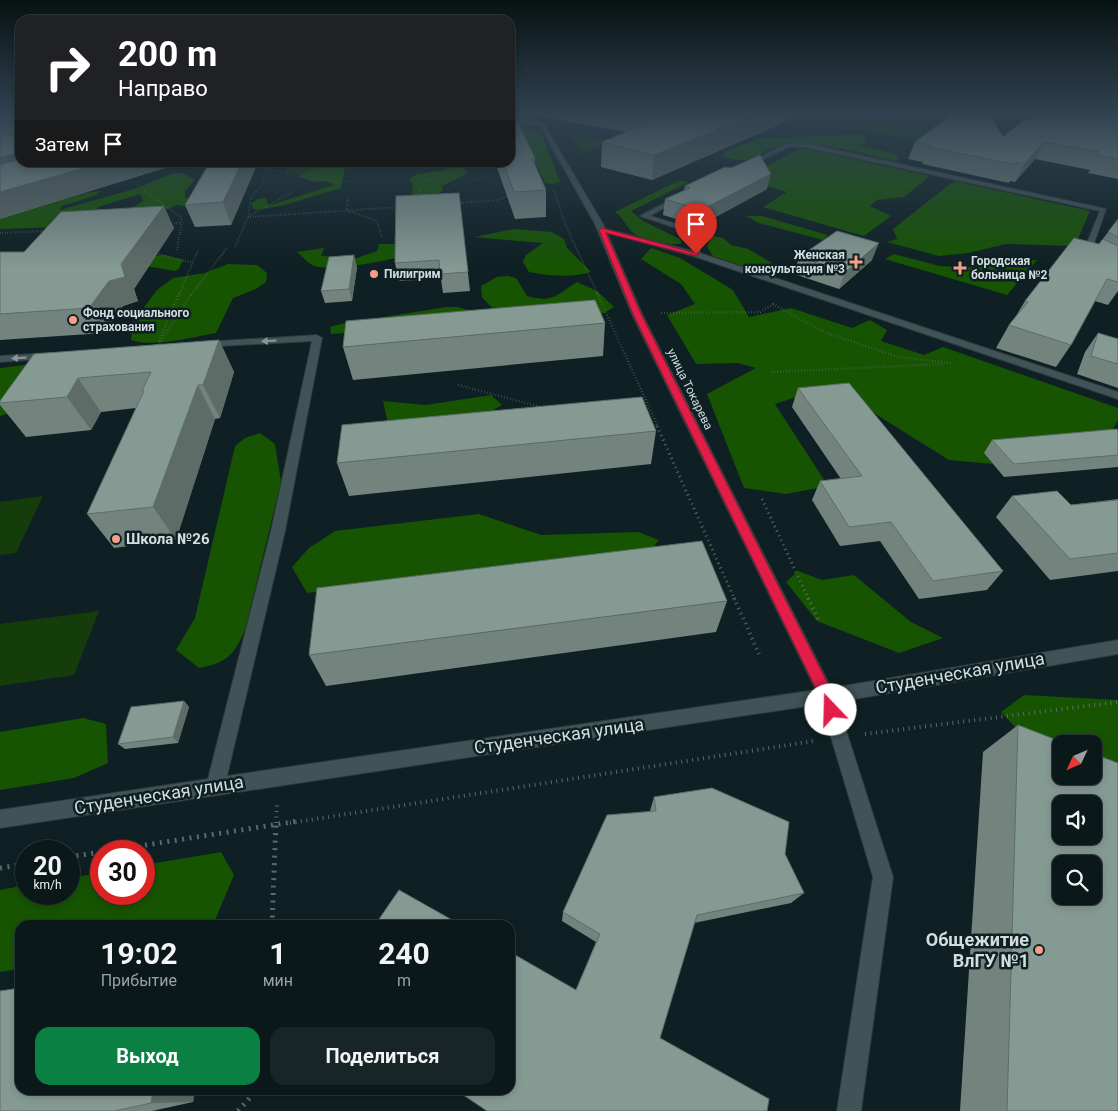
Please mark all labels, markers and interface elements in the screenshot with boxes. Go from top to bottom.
text: 200 m [118,34,217,75]
icon: right [35,35,100,100]
text: Направо [118,76,208,101]
icon: arrive [99,130,127,158]
text: Затем [35,133,89,156]
pin [675,203,717,254]
icon: arrive [682,210,710,238]
place label: Женская консультация №3 [745,248,845,276]
place label: Городская больница №2 [971,254,1047,282]
marker: Женская консультация №3 [849,255,863,269]
marker: Городская больница №2 [953,261,967,275]
place label: Пилигрим [384,267,441,281]
marker: Пилигрим [368,268,380,280]
place label: Фонд социального страхования [83,306,189,334]
marker: Фонд социального страхования [67,314,79,326]
one-way arrow [260,337,276,345]
street label: улица Токарева [664,346,716,432]
one-way arrow [11,355,27,363]
place label: Школа №26 [126,530,210,548]
marker: Школа №26 [110,533,122,545]
street label: Студенческая улица [874,647,1046,698]
position arrow [804,683,856,735]
street label: Студенческая улица [473,713,645,758]
north arrow [1052,735,1102,785]
map controls [1052,735,1102,905]
street label: Студенческая улица [73,771,245,818]
button: sound [1052,795,1102,845]
speed limit sign: 30 [90,840,155,905]
text: 20 [33,852,62,881]
button: search [1052,855,1102,905]
text: km/h [33,878,62,892]
place label: Общежитие ВлГУ №1 [926,929,1029,971]
text: 19:02 [100,936,177,971]
text: 1 [269,936,286,971]
text: 240 [378,936,430,971]
marker: Общежитие ВлГУ №1 [1033,944,1045,956]
text: Прибытие [101,971,177,990]
text: мин [263,971,293,990]
text: m [397,971,411,990]
button: Выход [35,1027,260,1085]
button: Поделиться [270,1027,495,1085]

